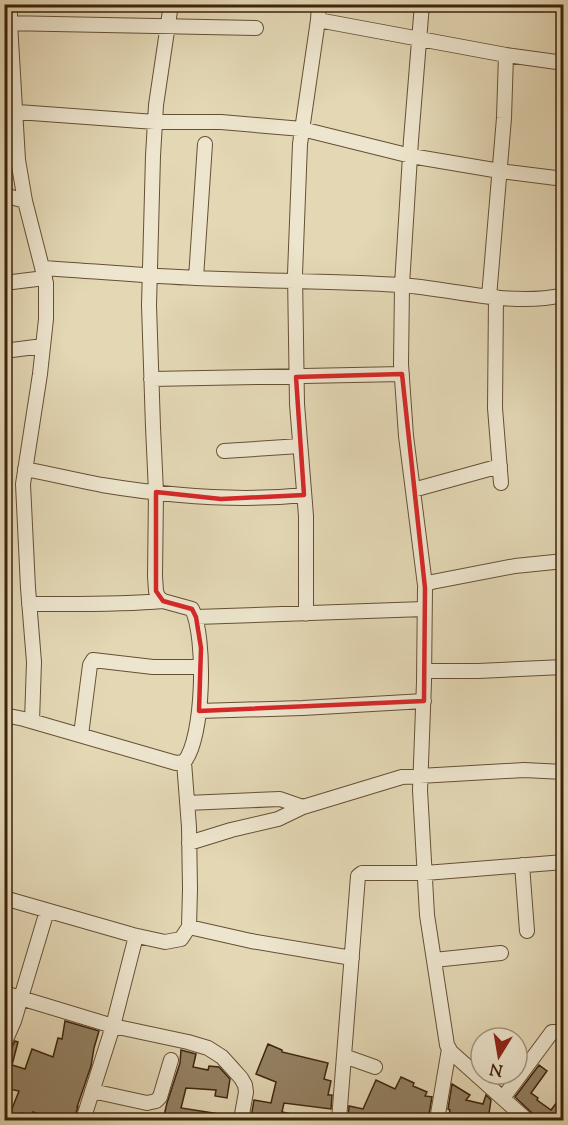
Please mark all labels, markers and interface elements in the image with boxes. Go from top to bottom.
north arrow [469,1026,529,1086]
text: N [488,1056,505,1081]

